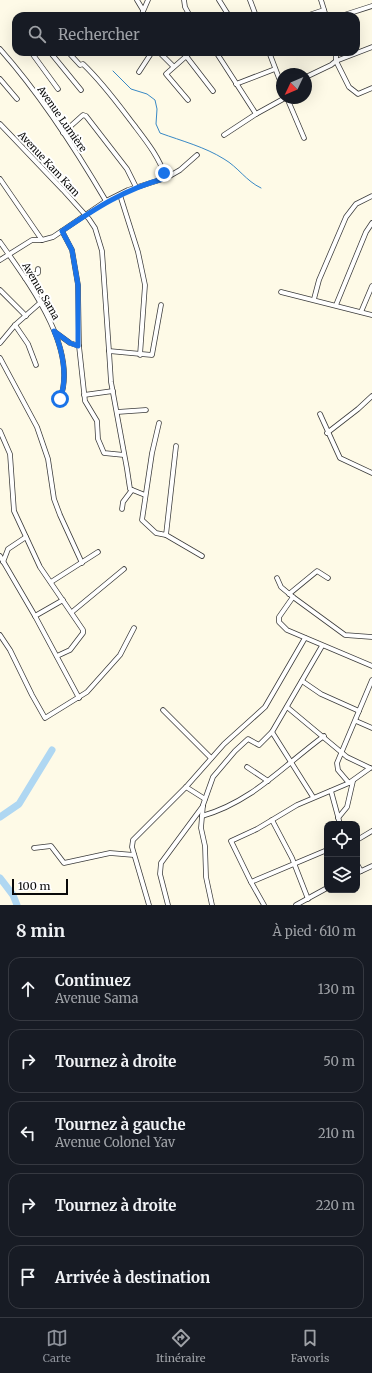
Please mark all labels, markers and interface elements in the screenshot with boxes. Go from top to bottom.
search box [12,12,360,56]
icon: search [26,23,48,45]
text: Rechercher [58,25,140,44]
north arrow [276,68,312,104]
street label: Avenue Lumière [34,83,90,155]
street label: Avenue Kam Kam [15,128,83,199]
route end [155,164,173,182]
street label: Avenue Sama [19,259,63,323]
route start [51,390,69,408]
map controls [324,821,360,893]
button: locate [324,821,360,857]
button: layers [324,857,360,893]
scale bar [12,877,68,896]
text: 100 m [18,879,50,893]
text: 8 min [16,920,65,942]
text: À pied · 610 m [273,923,356,940]
text: Continuez [55,971,131,990]
icon: ahead [17,978,39,1000]
text: 130 m [318,981,355,998]
text: Avenue Sama [55,990,139,1007]
icon: right [17,1050,39,1072]
text: Tournez à droite [55,1052,176,1071]
text: 50 m [323,1053,355,1070]
text: Tournez à gauche [55,1115,186,1134]
icon: left [17,1122,39,1144]
text: 210 m [318,1125,355,1142]
text: Avenue Colonel Yav [55,1134,175,1151]
icon: right [17,1194,39,1216]
text: Tournez à droite [55,1196,176,1215]
text: 220 m [316,1197,355,1214]
icon: arrive [17,1266,39,1288]
text: Arrivée à destination [55,1268,210,1287]
tab: Carte [43,1327,71,1365]
tab: Itinéraire [156,1327,205,1365]
tab: Favoris [291,1327,329,1365]

